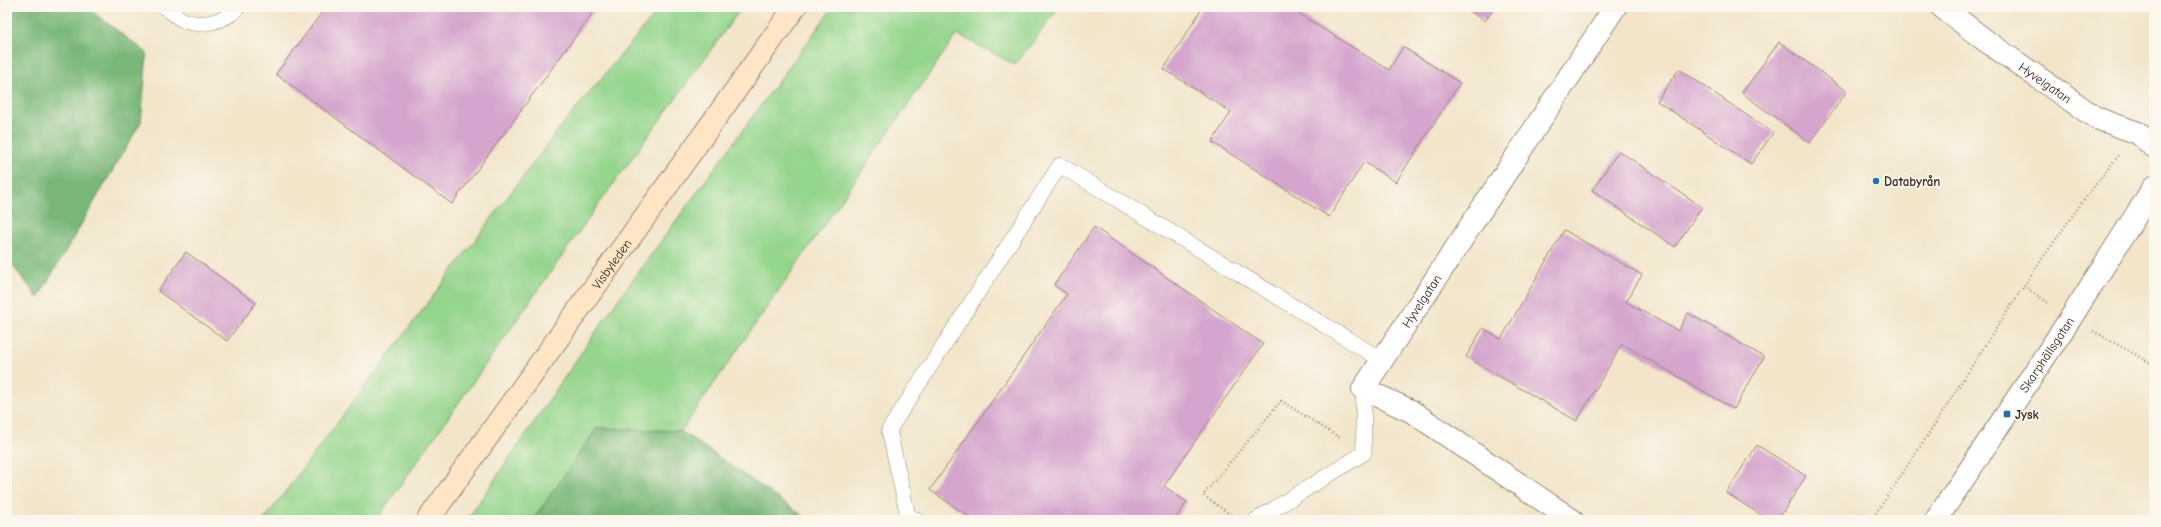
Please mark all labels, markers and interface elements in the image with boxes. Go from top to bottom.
street label: Hyvelgatan [2016,59,2074,106]
place label: Databyrån [1884,174,1940,189]
marker: Databyrån [1871,176,1881,186]
street label: Visbyleden [588,236,634,292]
street label: Hyvelgatan [1398,271,1444,330]
street label: Skarphällsgatan [2016,314,2077,395]
place label: Jysk [2015,407,2040,422]
marker: Jysk [2002,409,2012,419]

